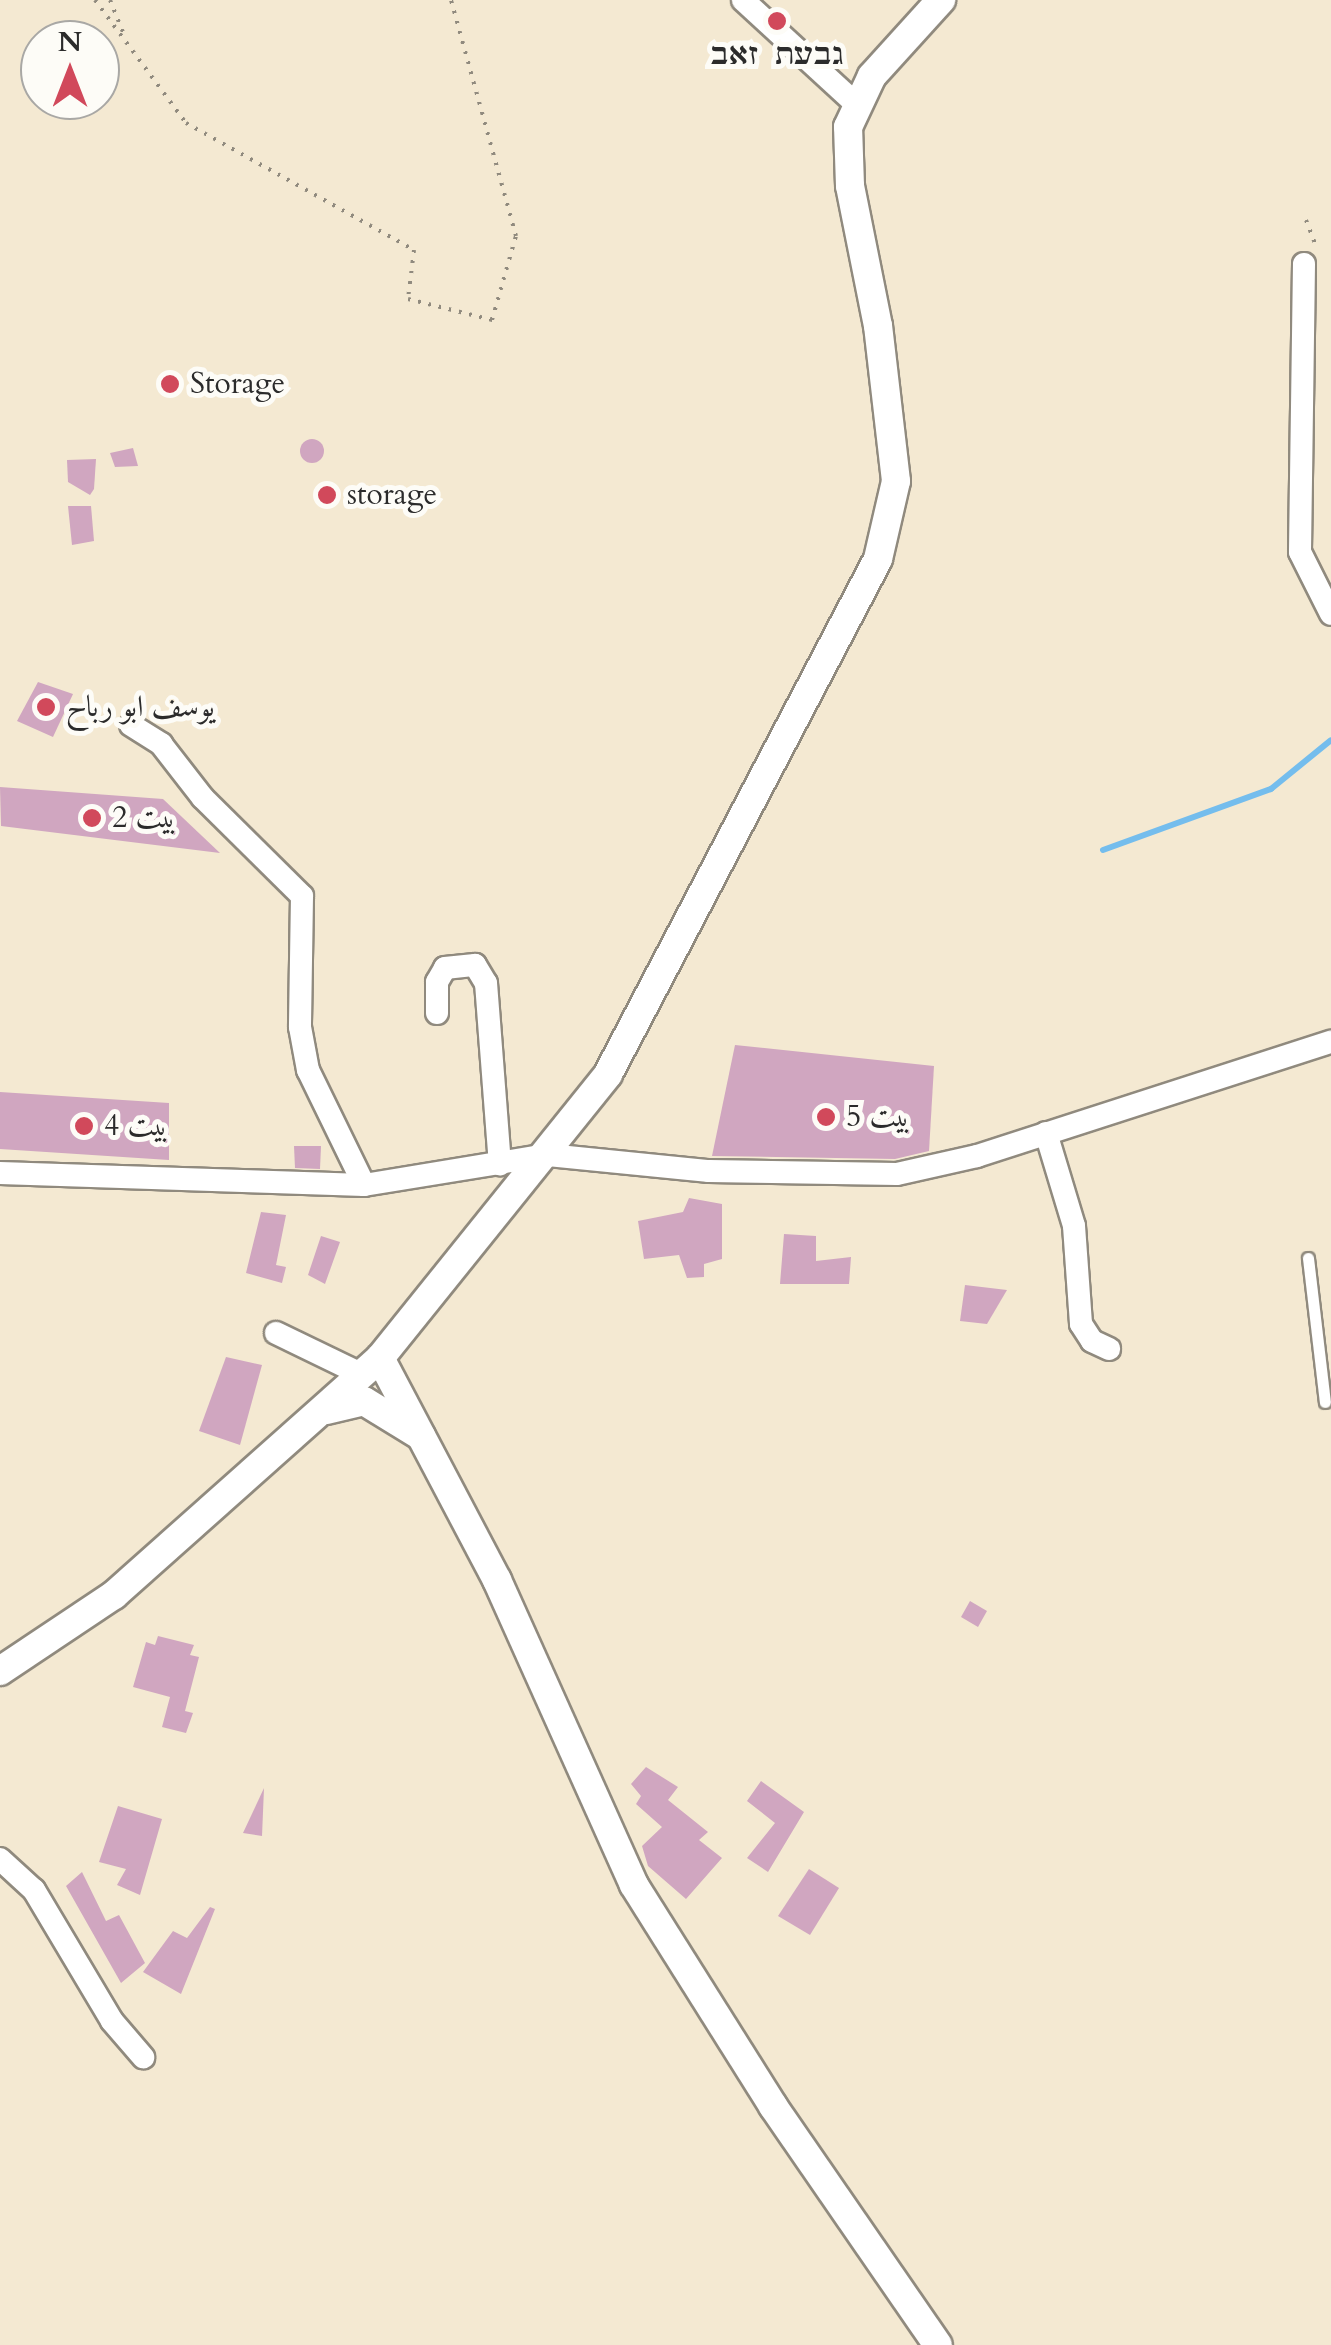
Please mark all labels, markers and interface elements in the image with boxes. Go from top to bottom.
marker: גבעת זאב [766,10,788,32]
north arrow [20,20,120,120]
text: N [58,23,82,61]
place label: גבעת זאב [713,37,841,73]
place label: Storage [190,366,285,402]
marker: Storage [159,373,181,395]
place label: storage [347,477,437,513]
marker: storage [316,484,338,506]
place label: يوسف ابو رباح [66,689,215,725]
marker: يوسف ابو رباح [35,696,57,718]
place label: بيت 2 [112,800,176,836]
marker: بيت 2 [81,807,103,829]
place label: بيت 5 [846,1099,910,1135]
marker: بيت 5 [815,1106,837,1128]
place label: بيت 4 [104,1108,168,1144]
marker: بيت 4 [73,1115,95,1137]

